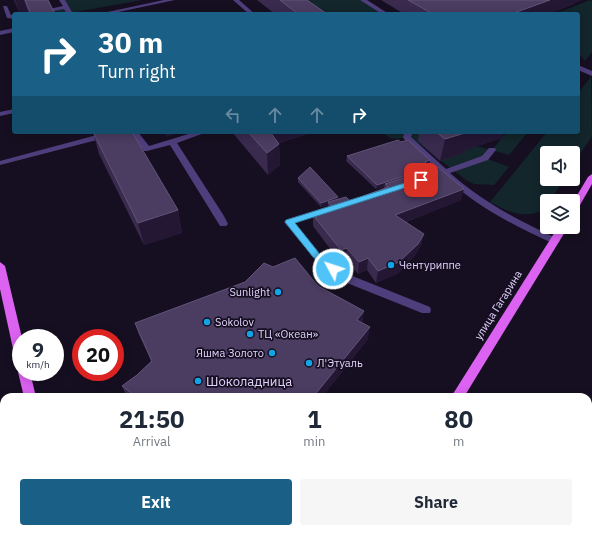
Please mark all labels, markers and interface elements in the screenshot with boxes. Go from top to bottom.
text: 30 m [98,24,163,61]
icon: right [32,28,84,80]
text: Turn right [98,60,176,83]
icon: left [222,104,244,126]
icon: ahead [264,104,286,126]
icon: ahead [306,104,328,126]
icon: right [348,104,370,126]
map controls [540,146,580,234]
button: sound [540,146,580,186]
pin [404,163,438,197]
icon: arrive [410,169,432,191]
button: layers [540,194,580,234]
position arrow [312,248,354,290]
place label: Чентуриппе [399,258,461,272]
marker: Чентуриппе [386,260,396,270]
street label: улица Гагарина [471,268,525,342]
place label: Sunlight [229,285,270,299]
marker: Sunlight [273,287,283,297]
place label: Sokolov [215,315,254,329]
marker: Sokolov [202,317,212,327]
place label: ТЦ «Океан» [258,327,319,341]
speed limit sign: 20 [72,329,124,381]
marker: ТЦ «Океан» [245,329,255,339]
text: 9 [32,336,44,363]
place label: Яшма Золото [196,346,264,360]
marker: Яшма Золото [267,348,277,358]
place label: Л'Этуаль [317,356,363,370]
text: km/h [26,358,50,371]
marker: Л'Этуаль [304,358,314,368]
place label: Шоколадница [206,373,292,390]
marker: Шоколадница [193,376,203,386]
text: 21:50 [119,403,184,435]
text: 1 [307,403,322,435]
text: 80 [444,403,473,435]
text: Arrival [133,433,171,450]
text: min [303,433,325,450]
text: m [453,433,464,450]
button: Exit [20,479,292,525]
button: Share [300,479,572,525]

